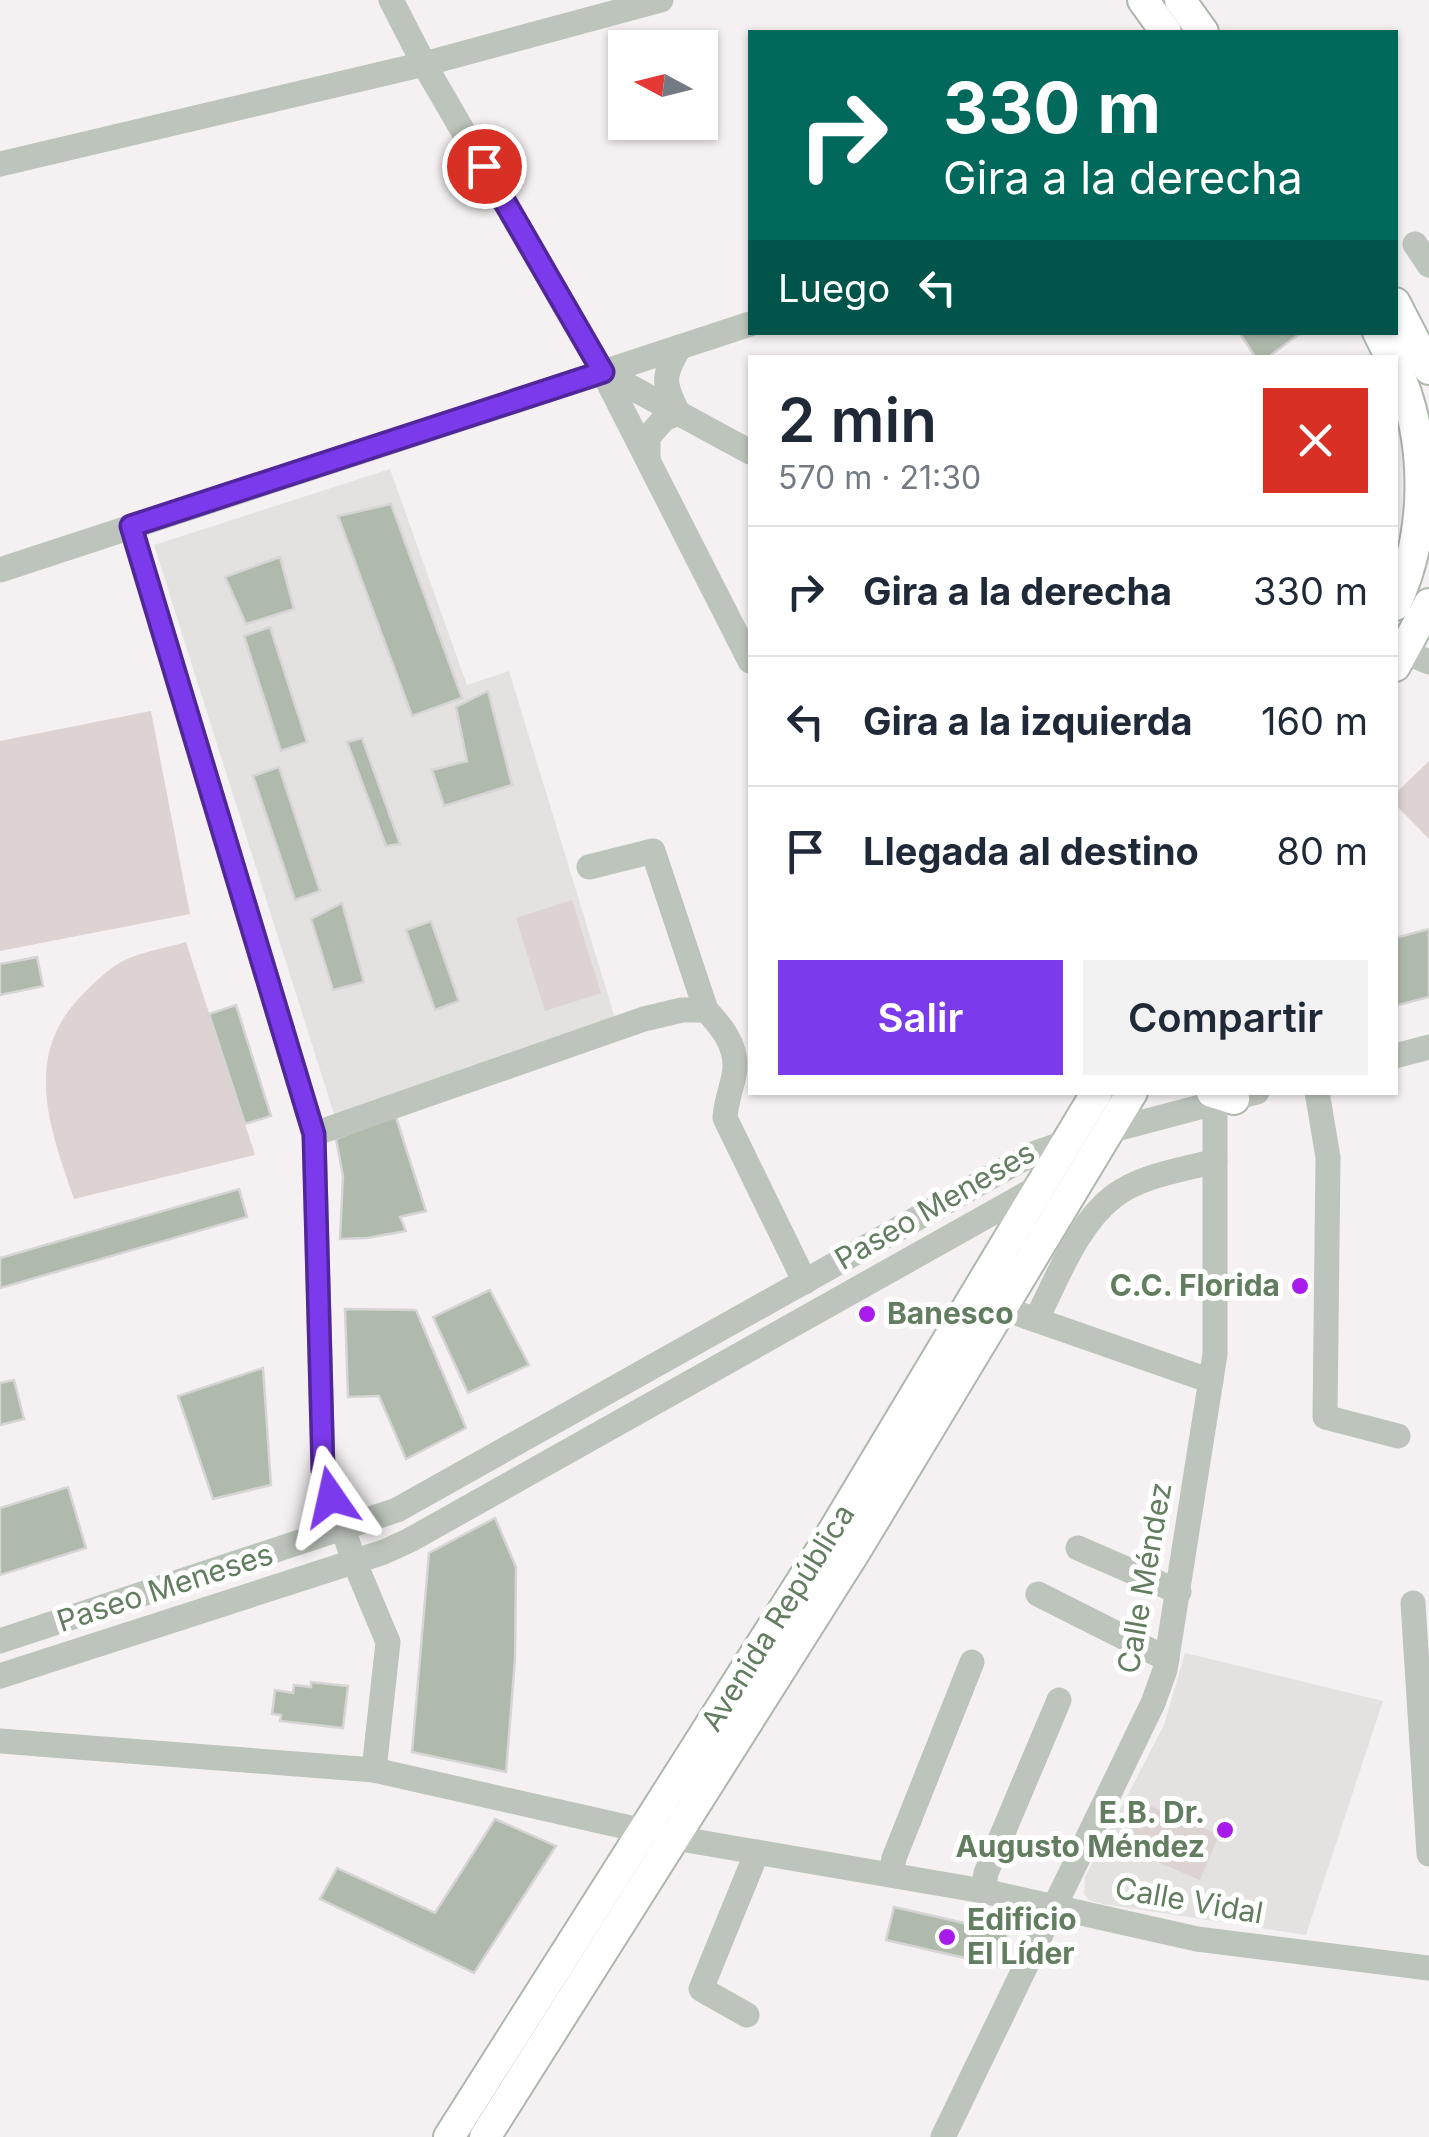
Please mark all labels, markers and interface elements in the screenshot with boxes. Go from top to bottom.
north arrow [608,30,718,140]
map controls [608,30,718,140]
text: 330 m [943,65,1161,150]
icon: right [778,70,908,200]
pin [442,124,527,209]
icon: arrive [457,139,512,194]
text: Gira a la derecha [943,150,1303,205]
icon: left [910,260,965,315]
text: Luego [778,265,890,311]
text: 2 min [778,384,937,456]
button: close [1263,388,1368,493]
text: 570 m · 21:30 [778,458,981,497]
icon: right [778,564,833,619]
text: Gira a la derecha [863,568,1172,614]
text: 330 m [1253,568,1368,614]
icon: left [778,694,833,749]
text: Gira a la izquierda [863,698,1193,744]
text: 160 m [1261,698,1368,744]
icon: arrive [778,824,833,879]
text: Llegada al destino [863,828,1199,874]
text: 80 m [1277,828,1368,874]
button: Salir [778,960,1063,1075]
button: Compartir [1083,960,1368,1075]
street label: Paseo Meneses [828,1133,1041,1277]
place label: C.C. Florida [1110,1267,1280,1303]
marker: C.C. Florida [1289,1275,1311,1297]
place label: Banesco [887,1295,1014,1331]
marker: Banesco [856,1303,878,1325]
position arrow [279,1445,383,1549]
street label: Calle Méndez [1109,1479,1179,1676]
street label: Avenida República [693,1497,861,1738]
street label: Paseo Meneses [52,1535,277,1639]
place label: E.B. Dr. Augusto Méndez [955,1794,1205,1864]
marker: E.B. Dr. Augusto Méndez [1214,1819,1236,1841]
street label: Calle Vidal [1112,1869,1266,1931]
place label: Edificio El Líder [967,1901,1077,1971]
marker: Edificio El Líder [936,1926,958,1948]

